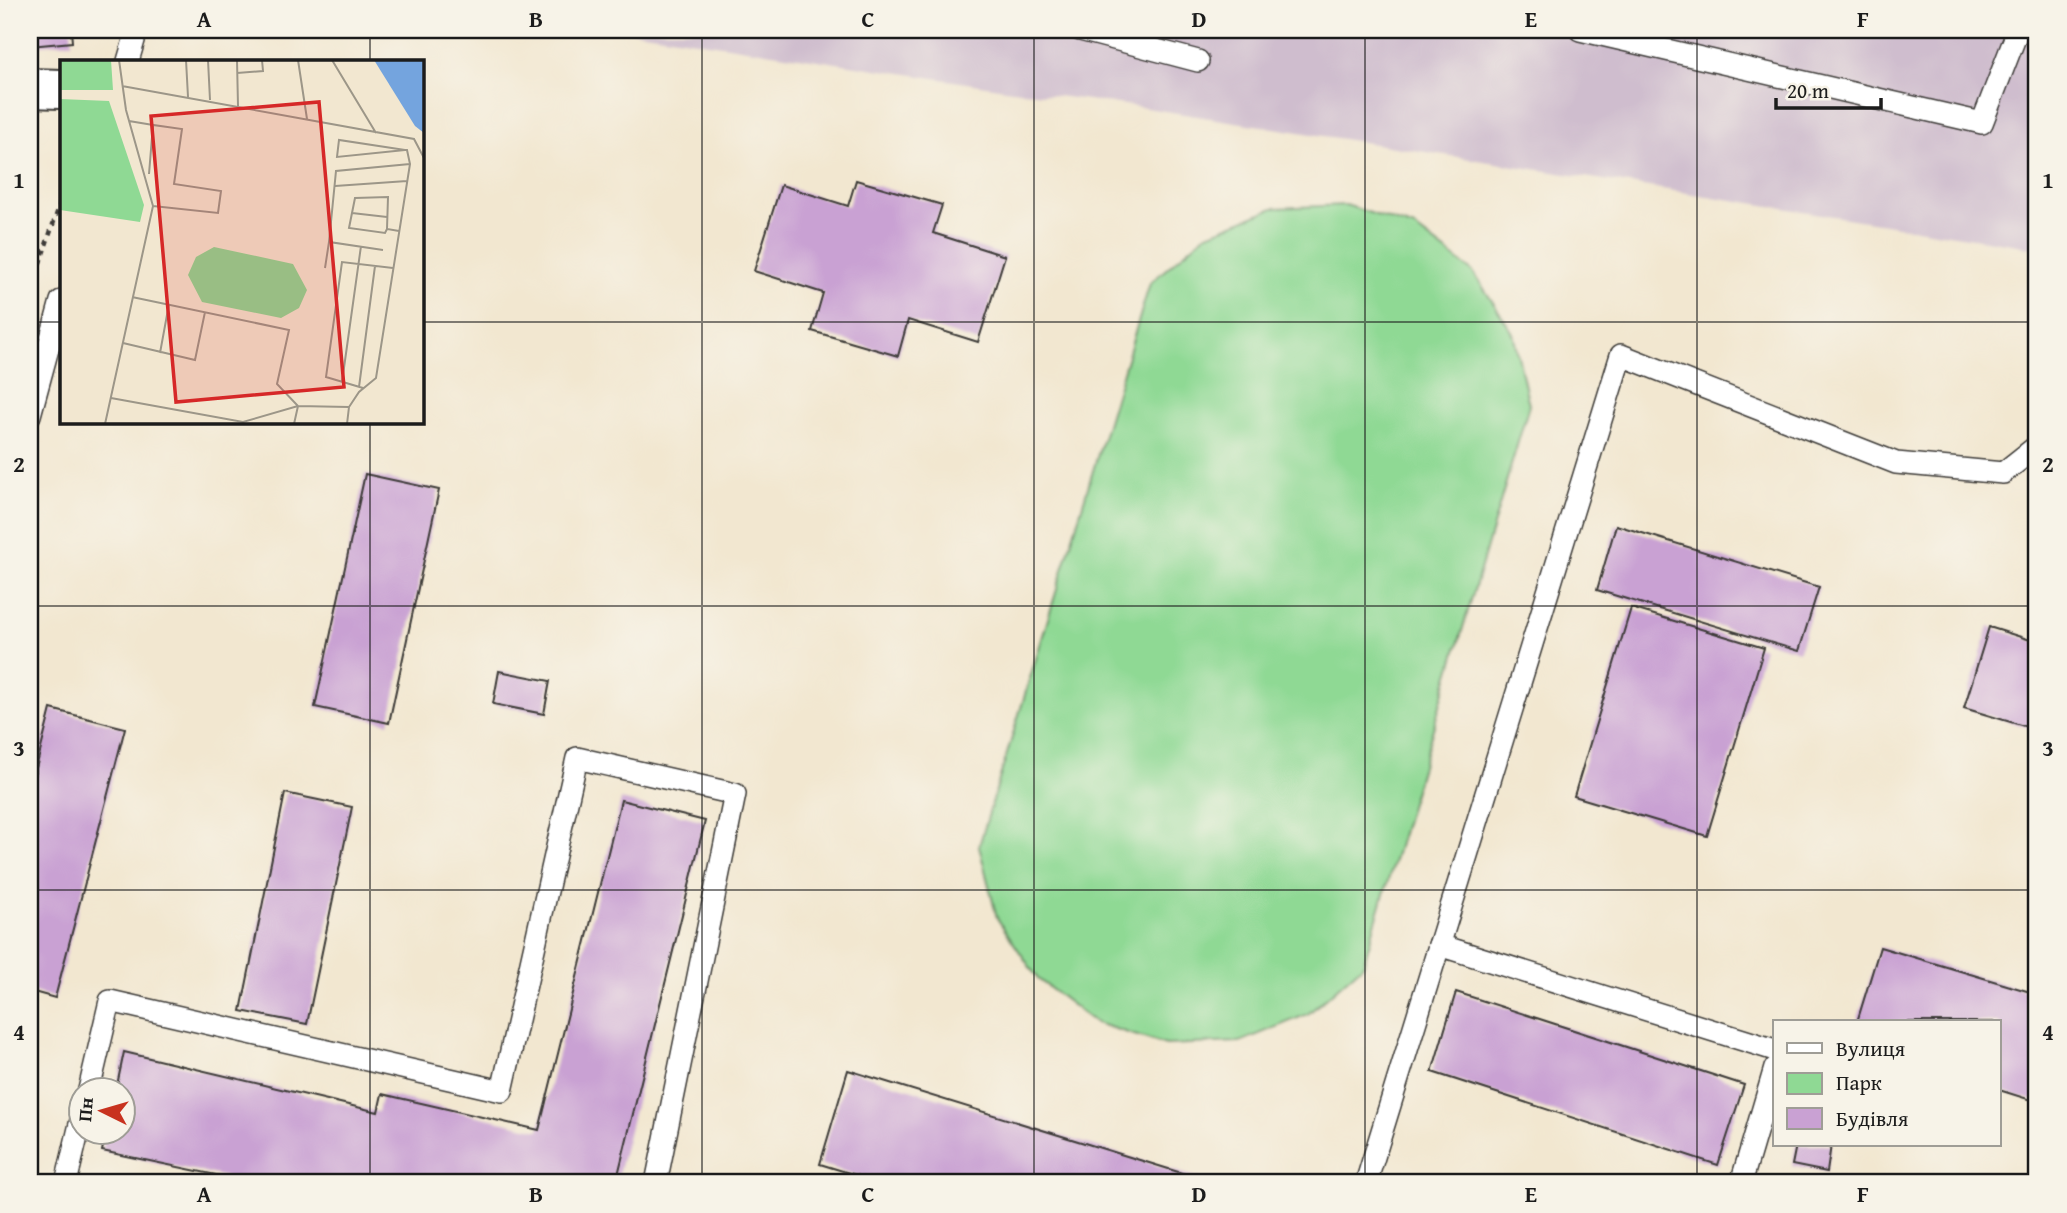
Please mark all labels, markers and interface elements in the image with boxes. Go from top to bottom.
text: A [197,2,212,35]
text: B [529,2,543,35]
text: C [861,2,875,35]
text: D [1192,2,1207,35]
text: E [1525,2,1537,35]
text: F [1857,2,1869,35]
inset map [60,60,424,424]
scale bar [1776,66,1882,110]
text: 20 m [1787,75,1829,106]
text: 1 [13,163,25,196]
text: 1 [2042,163,2054,196]
text: 2 [13,447,25,480]
text: 2 [2042,447,2054,480]
text: 3 [13,731,25,764]
text: 3 [2042,731,2054,764]
text: 4 [13,1015,25,1048]
text: 4 [2042,1015,2054,1048]
legend [1773,1020,2000,1146]
text: Вулиця [1836,1033,1906,1064]
text: Парк [1836,1067,1882,1098]
north arrow [66,1076,136,1146]
text: Пн [70,1096,100,1123]
text: Будівля [1836,1103,1909,1134]
text: A [197,1177,212,1210]
text: B [529,1177,543,1210]
text: C [861,1177,875,1210]
text: D [1192,1177,1207,1210]
text: E [1525,1177,1537,1210]
text: F [1857,1177,1869,1210]

